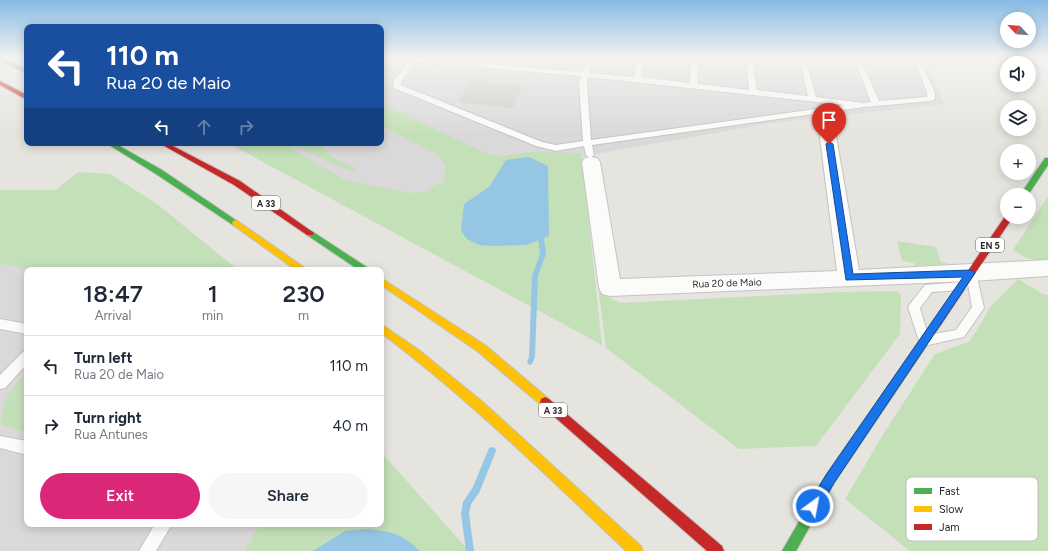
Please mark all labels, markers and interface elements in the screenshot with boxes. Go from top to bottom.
north arrow [1000,12,1036,48]
map controls [1000,12,1036,224]
text: 110 m [106,38,179,72]
icon: left [40,40,92,92]
button: sound [1000,56,1036,92]
text: Rua 20 de Maio [106,72,231,94]
button: layers [1000,100,1036,136]
pin [812,103,846,144]
icon: arrive [818,109,840,131]
icon: left [151,116,173,138]
icon: ahead [193,116,215,138]
icon: right [235,116,257,138]
button: + [1000,144,1036,180]
button: − [1000,188,1036,224]
road number: A 33 [252,196,280,210]
road number: EN 5 [976,238,1004,252]
street label: Rua 20 de Maio [692,275,762,291]
text: 18:47 [83,279,143,308]
text: 1 [208,279,218,308]
text: 230 [282,279,325,308]
text: Arrival [95,308,131,323]
text: min [202,308,223,323]
text: m [298,308,309,323]
text: Turn left [74,349,132,367]
icon: left [40,355,62,377]
text: 110 m [330,357,368,375]
text: Rua 20 de Maio [74,367,164,382]
road number: A 33 [539,403,567,417]
text: Turn right [74,409,142,427]
icon: right [40,415,62,437]
text: 40 m [333,417,368,435]
text: Rua Antunes [74,427,148,442]
button: Exit [40,473,200,519]
button: Share [208,473,368,519]
legend [906,477,1038,541]
position arrow [792,485,834,527]
text: Fast [939,485,960,498]
text: Slow [939,503,963,516]
text: Jam [939,521,960,534]

